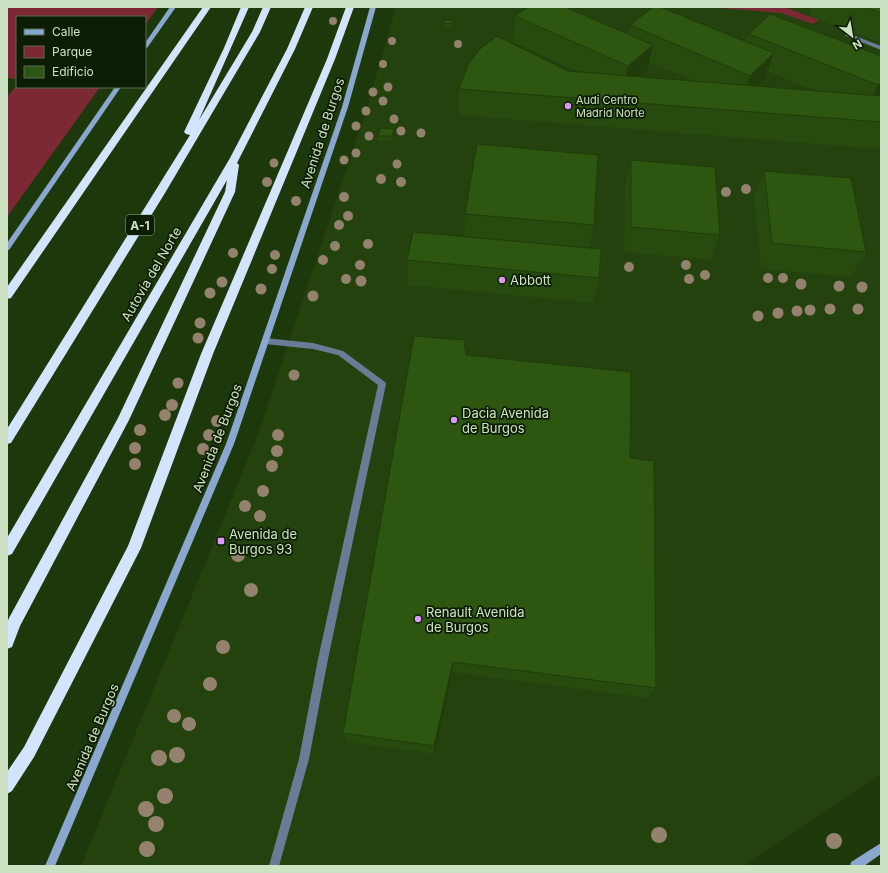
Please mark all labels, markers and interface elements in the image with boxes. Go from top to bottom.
legend [16,16,146,88]
north arrow [832,16,872,56]
text: Calle [52,24,80,39]
text: N [850,36,864,53]
text: Parque [52,44,92,59]
text: Edificio [52,64,94,79]
street label: Avenida de Burgos [297,76,347,190]
place label: Audi Centro Madrid Norte [576,93,645,120]
marker: Audi Centro Madrid Norte [563,101,573,111]
road number: A-1 [126,215,154,235]
street label: Autovía del Norte [117,224,185,324]
place label: Abbott [510,272,551,288]
marker: Abbott [497,275,507,285]
street label: Avenida de Burgos [189,381,245,495]
place label: Dacia Avenida de Burgos [462,405,549,436]
marker: Dacia Avenida de Burgos [449,415,459,425]
place label: Avenida de Burgos 93 [229,526,297,557]
marker: Avenida de Burgos 93 [216,536,226,546]
place label: Renault Avenida de Burgos [426,604,524,635]
marker: Renault Avenida de Burgos [413,614,423,624]
street label: Avenida de Burgos [62,681,122,793]

